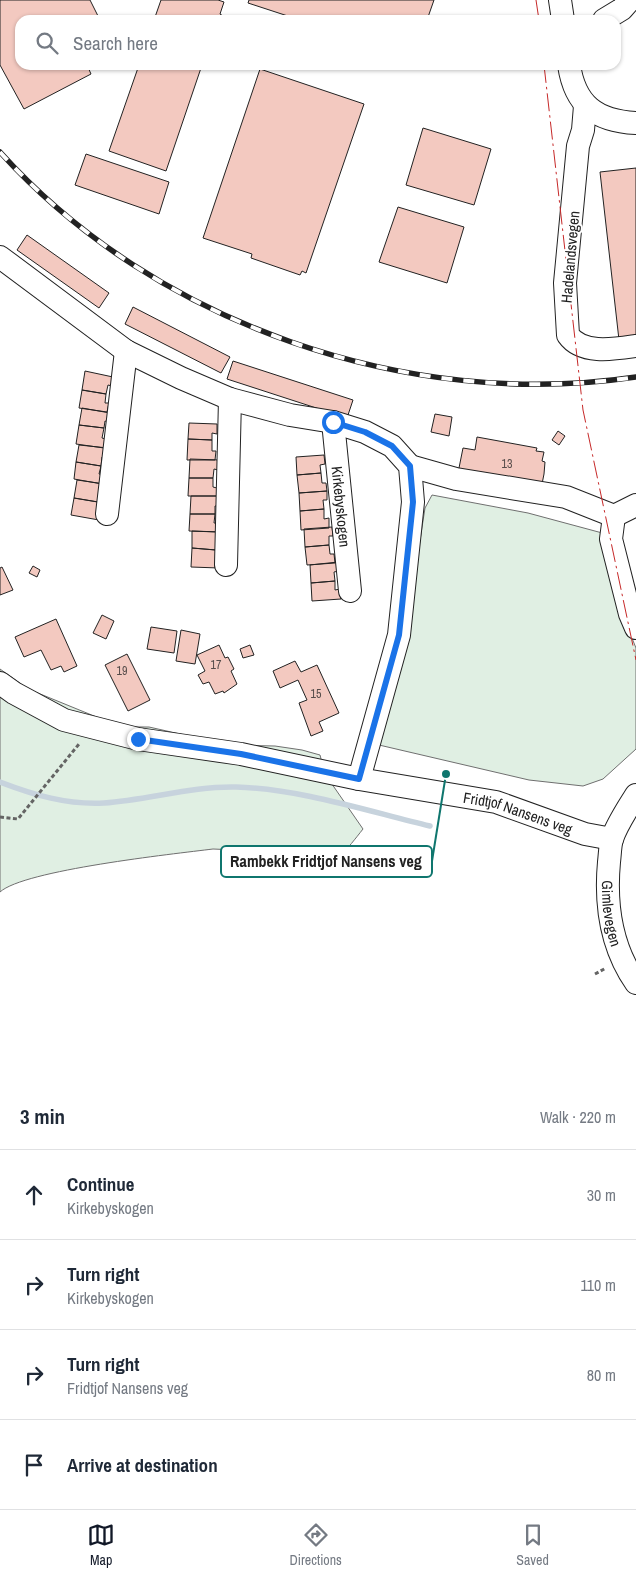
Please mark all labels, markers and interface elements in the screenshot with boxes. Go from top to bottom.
search box [15,15,621,70]
icon: search [33,29,61,57]
text: Search here [73,30,158,56]
street label: Hadelandsvegen [556,210,584,304]
route start [322,411,345,434]
house number: 13 [502,456,512,472]
street label: Kirkebyskogen [327,465,356,548]
house number: 17 [211,657,222,673]
house number: 19 [117,663,127,679]
house number: 15 [311,686,322,702]
route end [127,728,150,751]
street label: Fridtjof Nansens veg [462,786,576,839]
callout: Rambekk Fridtjof Nansens veg [221,846,432,877]
text: Rambekk Fridtjof Nansens veg [230,850,422,872]
street label: Gimlevegen [597,880,627,949]
text: 3 min [20,1102,65,1131]
text: Walk · 220 m [540,1106,616,1128]
text: Continue [67,1171,135,1197]
icon: ahead [20,1181,48,1209]
text: 30 m [587,1184,616,1206]
text: Kirkebyskogen [67,1197,154,1219]
text: Turn right [67,1261,139,1287]
icon: right [20,1271,48,1299]
text: 110 m [580,1274,616,1296]
text: Kirkebyskogen [67,1287,154,1309]
text: Turn right [67,1351,139,1377]
icon: right [20,1361,48,1389]
text: 80 m [587,1364,616,1386]
text: Fridtjof Nansens veg [67,1377,188,1399]
icon: arrive [20,1451,48,1479]
text: Arrive at destination [67,1452,218,1478]
tab: Map [87,1521,115,1569]
tab: Directions [290,1521,342,1569]
tab: Saved [516,1521,549,1569]

